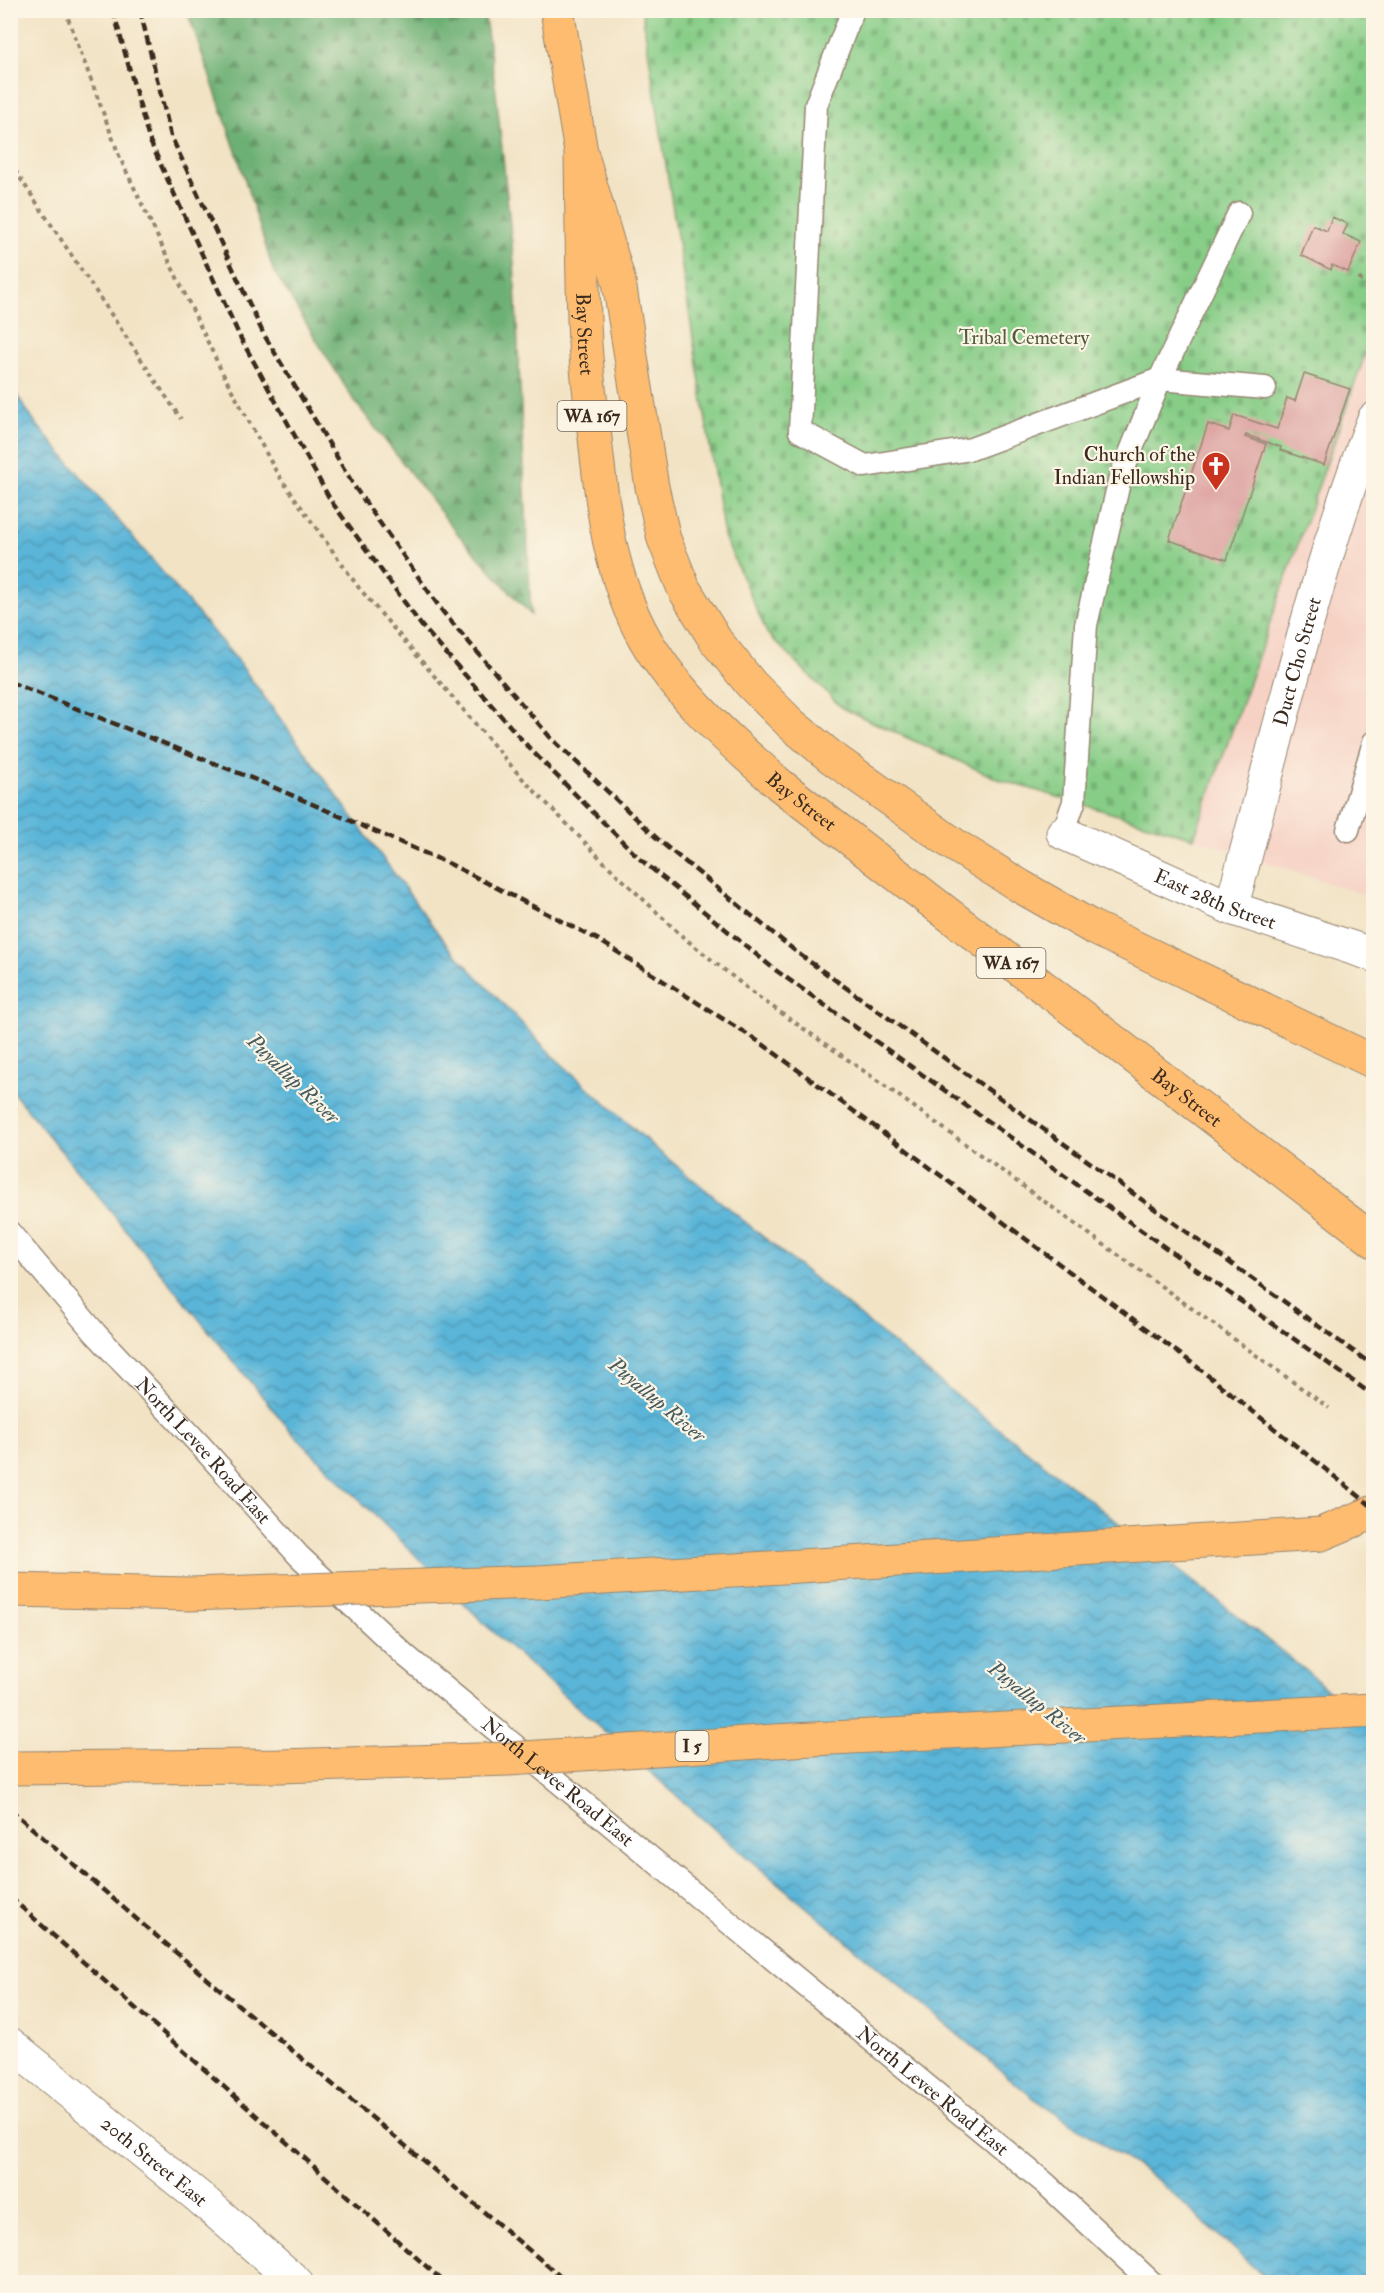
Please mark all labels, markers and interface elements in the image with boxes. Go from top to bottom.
street label: Bay Street [571,292,600,377]
park label: Tribal Cemetery [959,325,1091,350]
road number: WA 167 [558,401,626,431]
place label: Church of the Indian Fellowship [1054,442,1195,491]
church icon: Church of the Indian Fellowship [1200,450,1232,492]
street label: Duct Cho Street [1267,594,1327,729]
street label: Bay Street [761,766,842,837]
street label: East 28th Street [1151,863,1280,935]
road number: WA 167 [976,948,1046,978]
water label: Puyallup River [240,1027,346,1131]
street label: Bay Street [1147,1062,1228,1133]
water label: Puyallup River [602,1351,712,1449]
street label: North Levee Road East [130,1372,277,1529]
water label: Puyallup River [981,1654,1093,1752]
street label: North Levee Road East [477,1711,640,1852]
road number: I 5 [676,1731,708,1761]
street label: North Levee Road East [852,2021,1015,2161]
street label: 20th Street East [96,2110,213,2212]

